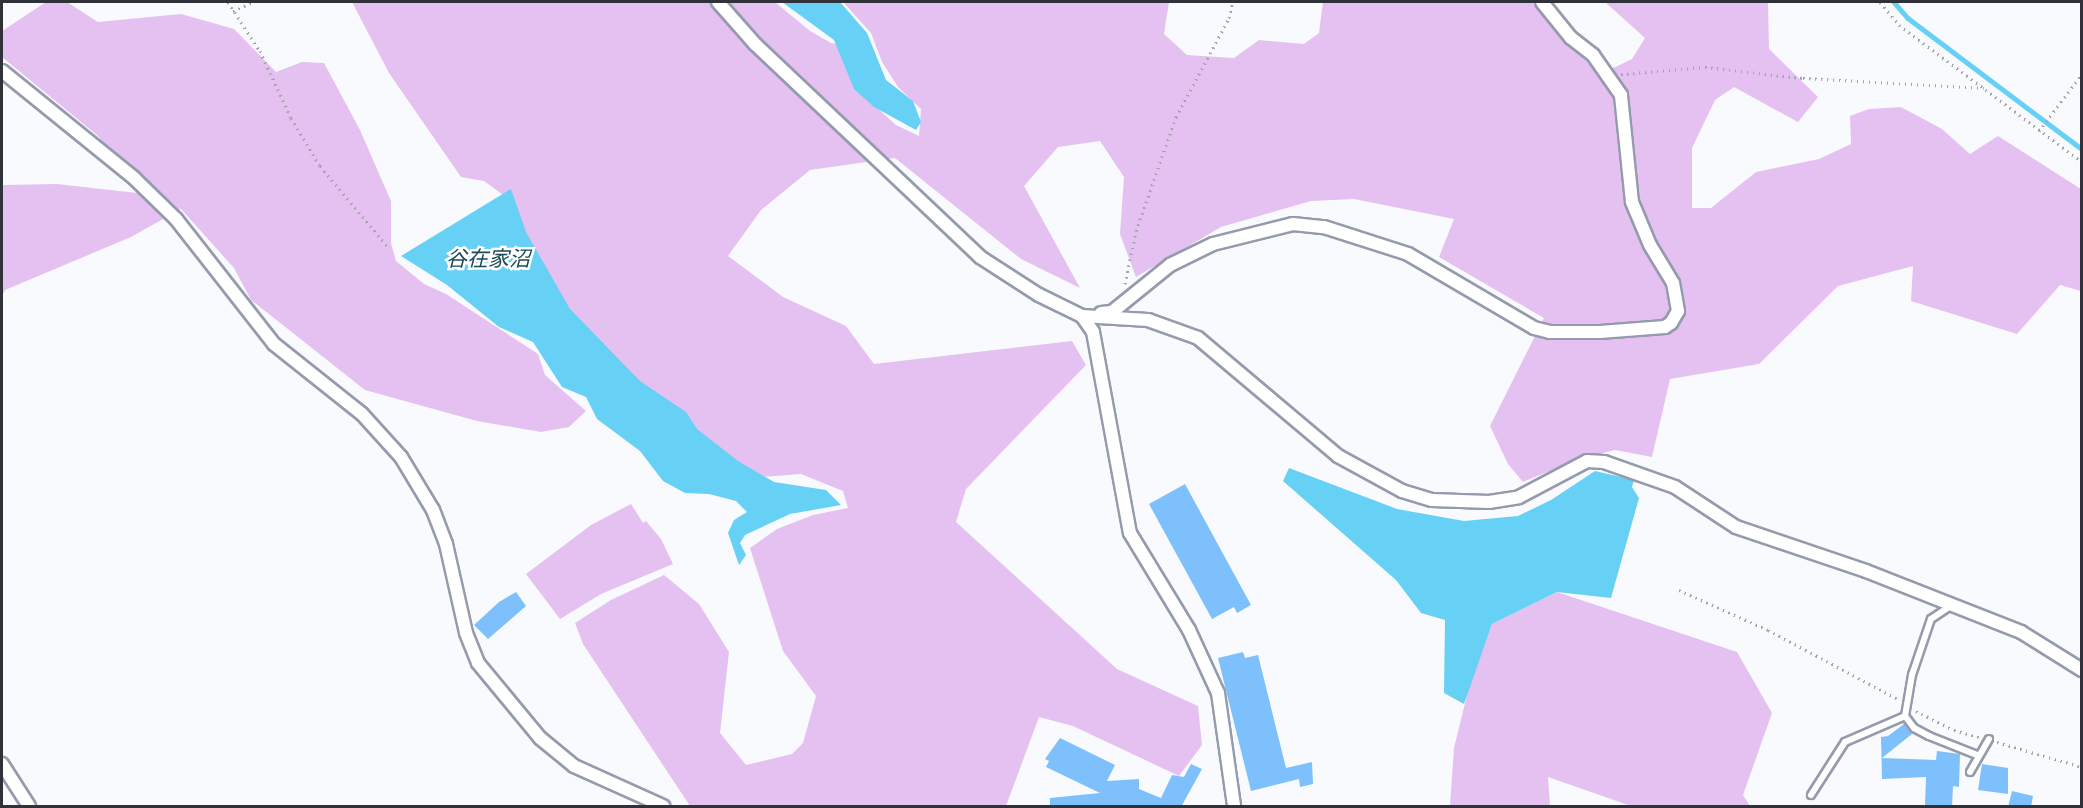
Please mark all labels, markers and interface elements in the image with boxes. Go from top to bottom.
water label: 谷在家沼 [446,246,530,272]

